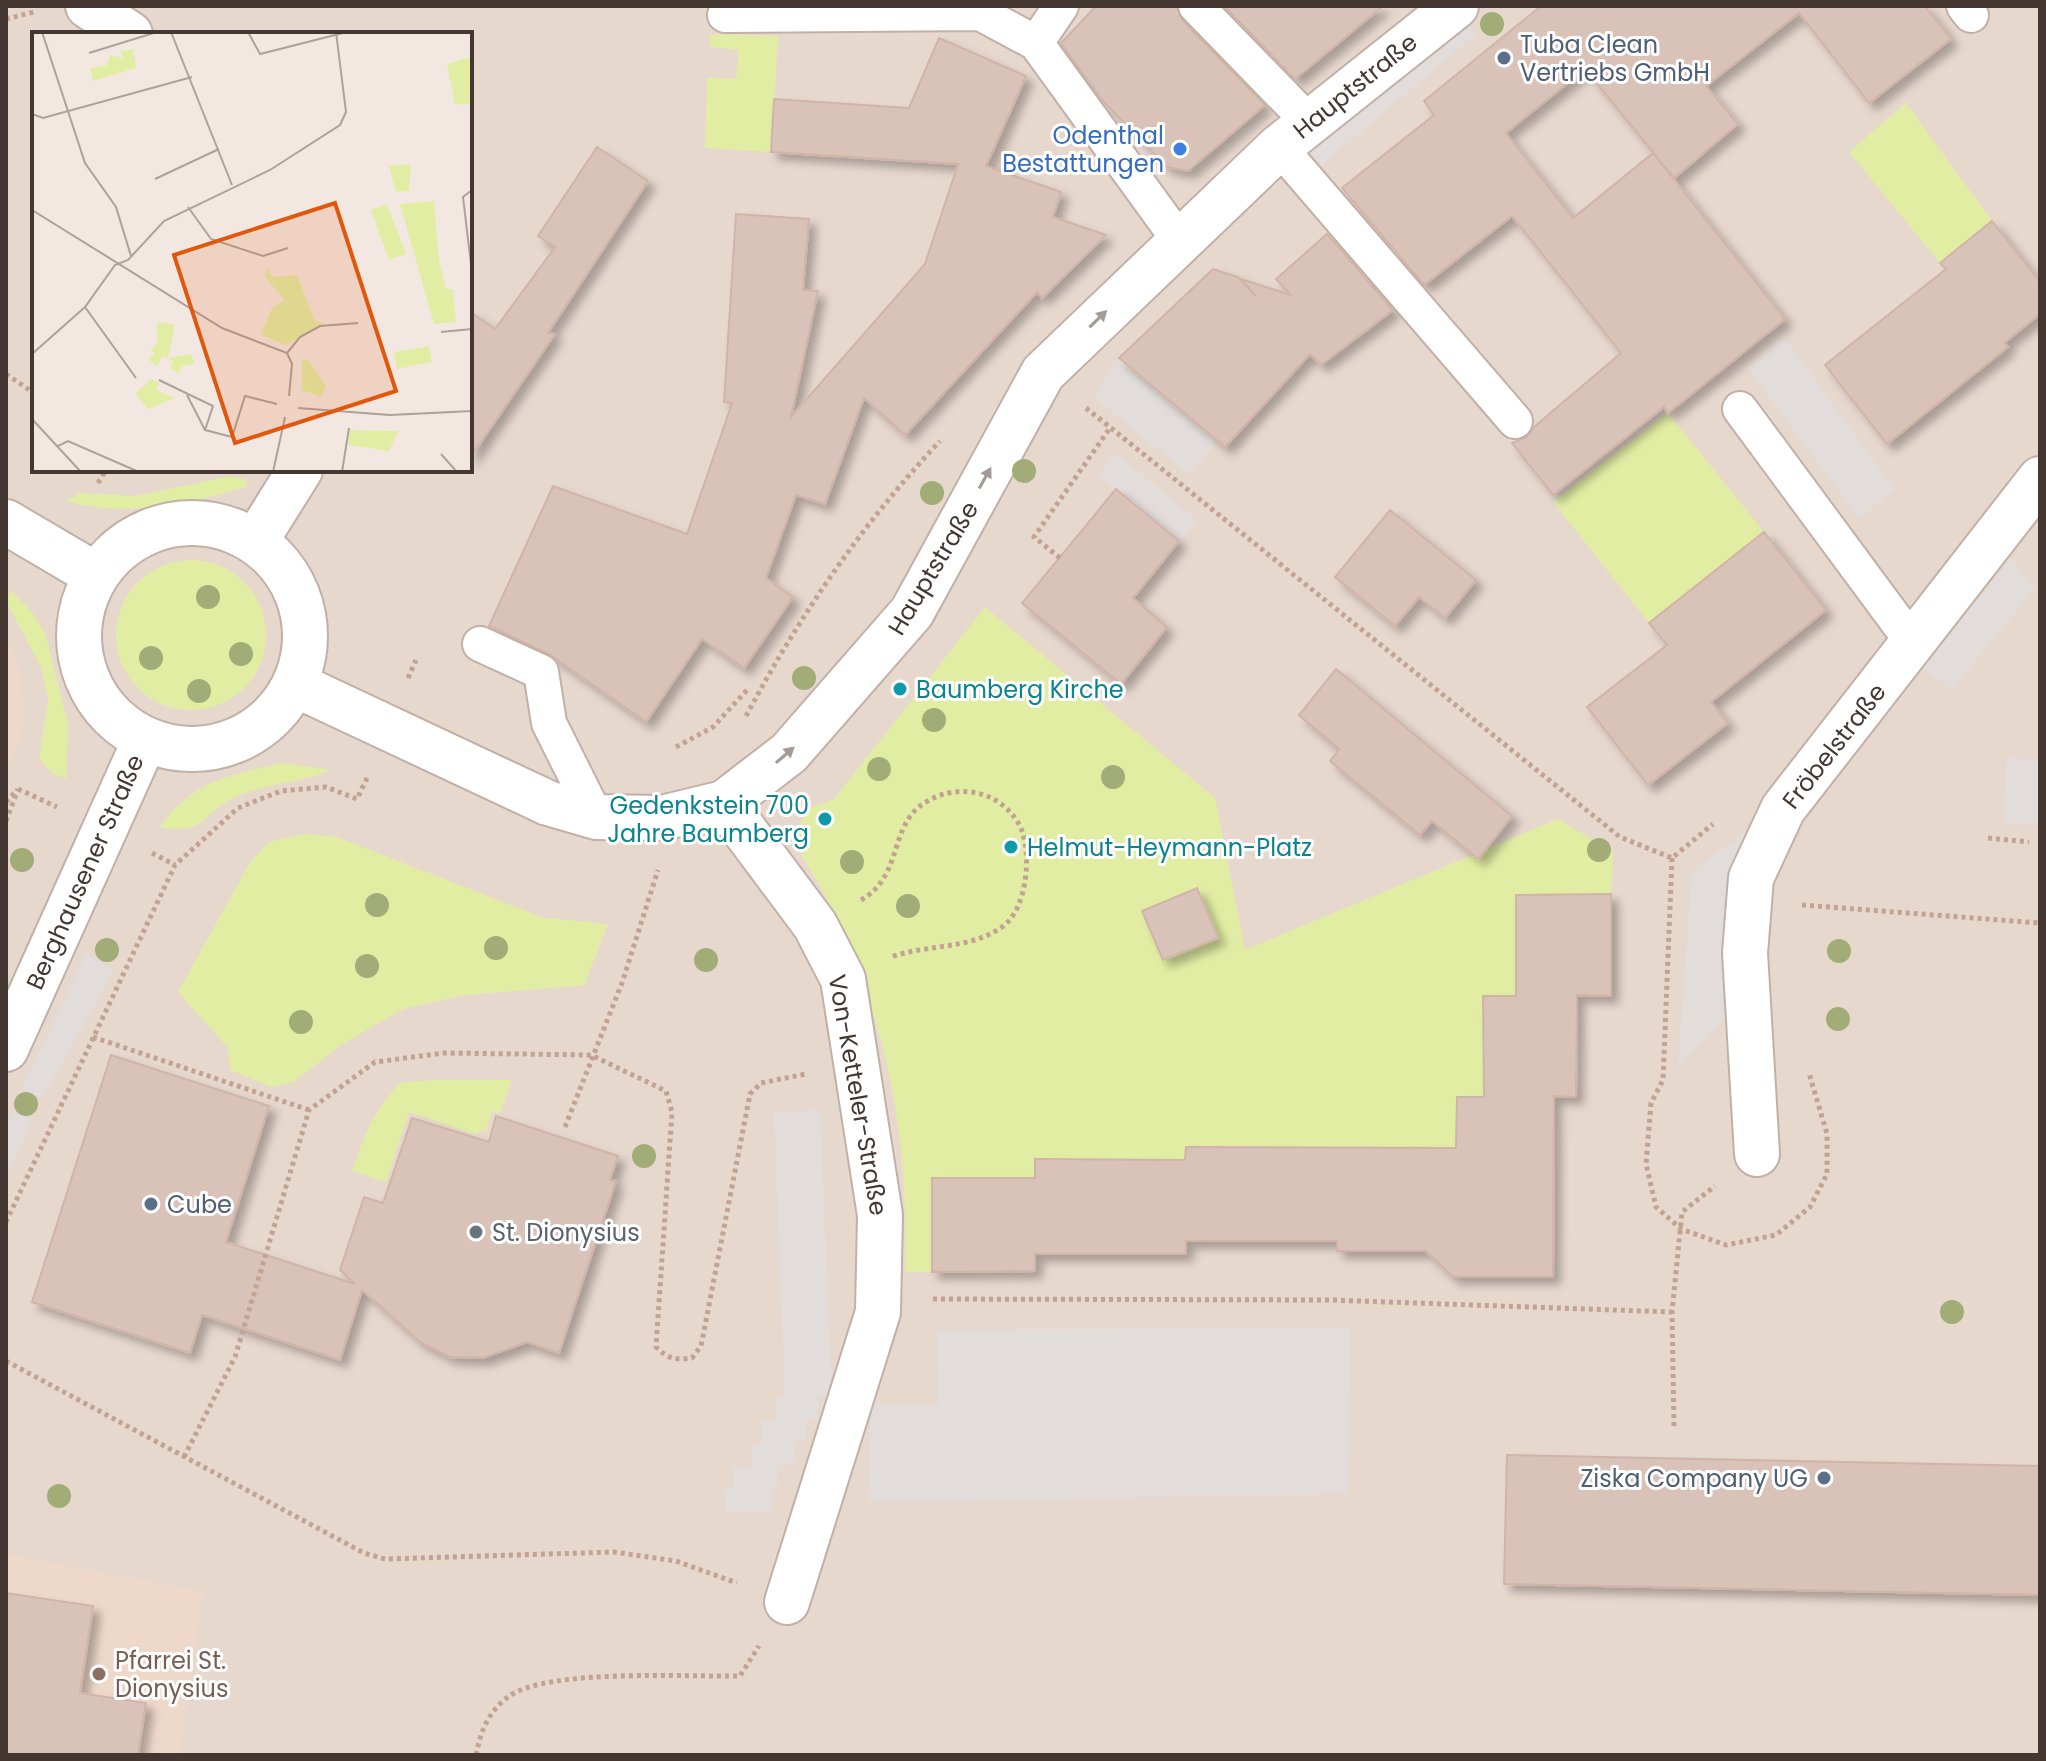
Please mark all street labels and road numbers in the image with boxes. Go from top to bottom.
street label: Hauptstraße [1286,26,1424,146]
street label: Hauptstraße [880,495,986,641]
street label: Fröbelstraße [1774,676,1894,816]
street label: Berghausener Straße [18,749,152,995]
street label: Von-Ketteler-Straße [821,972,895,1218]

